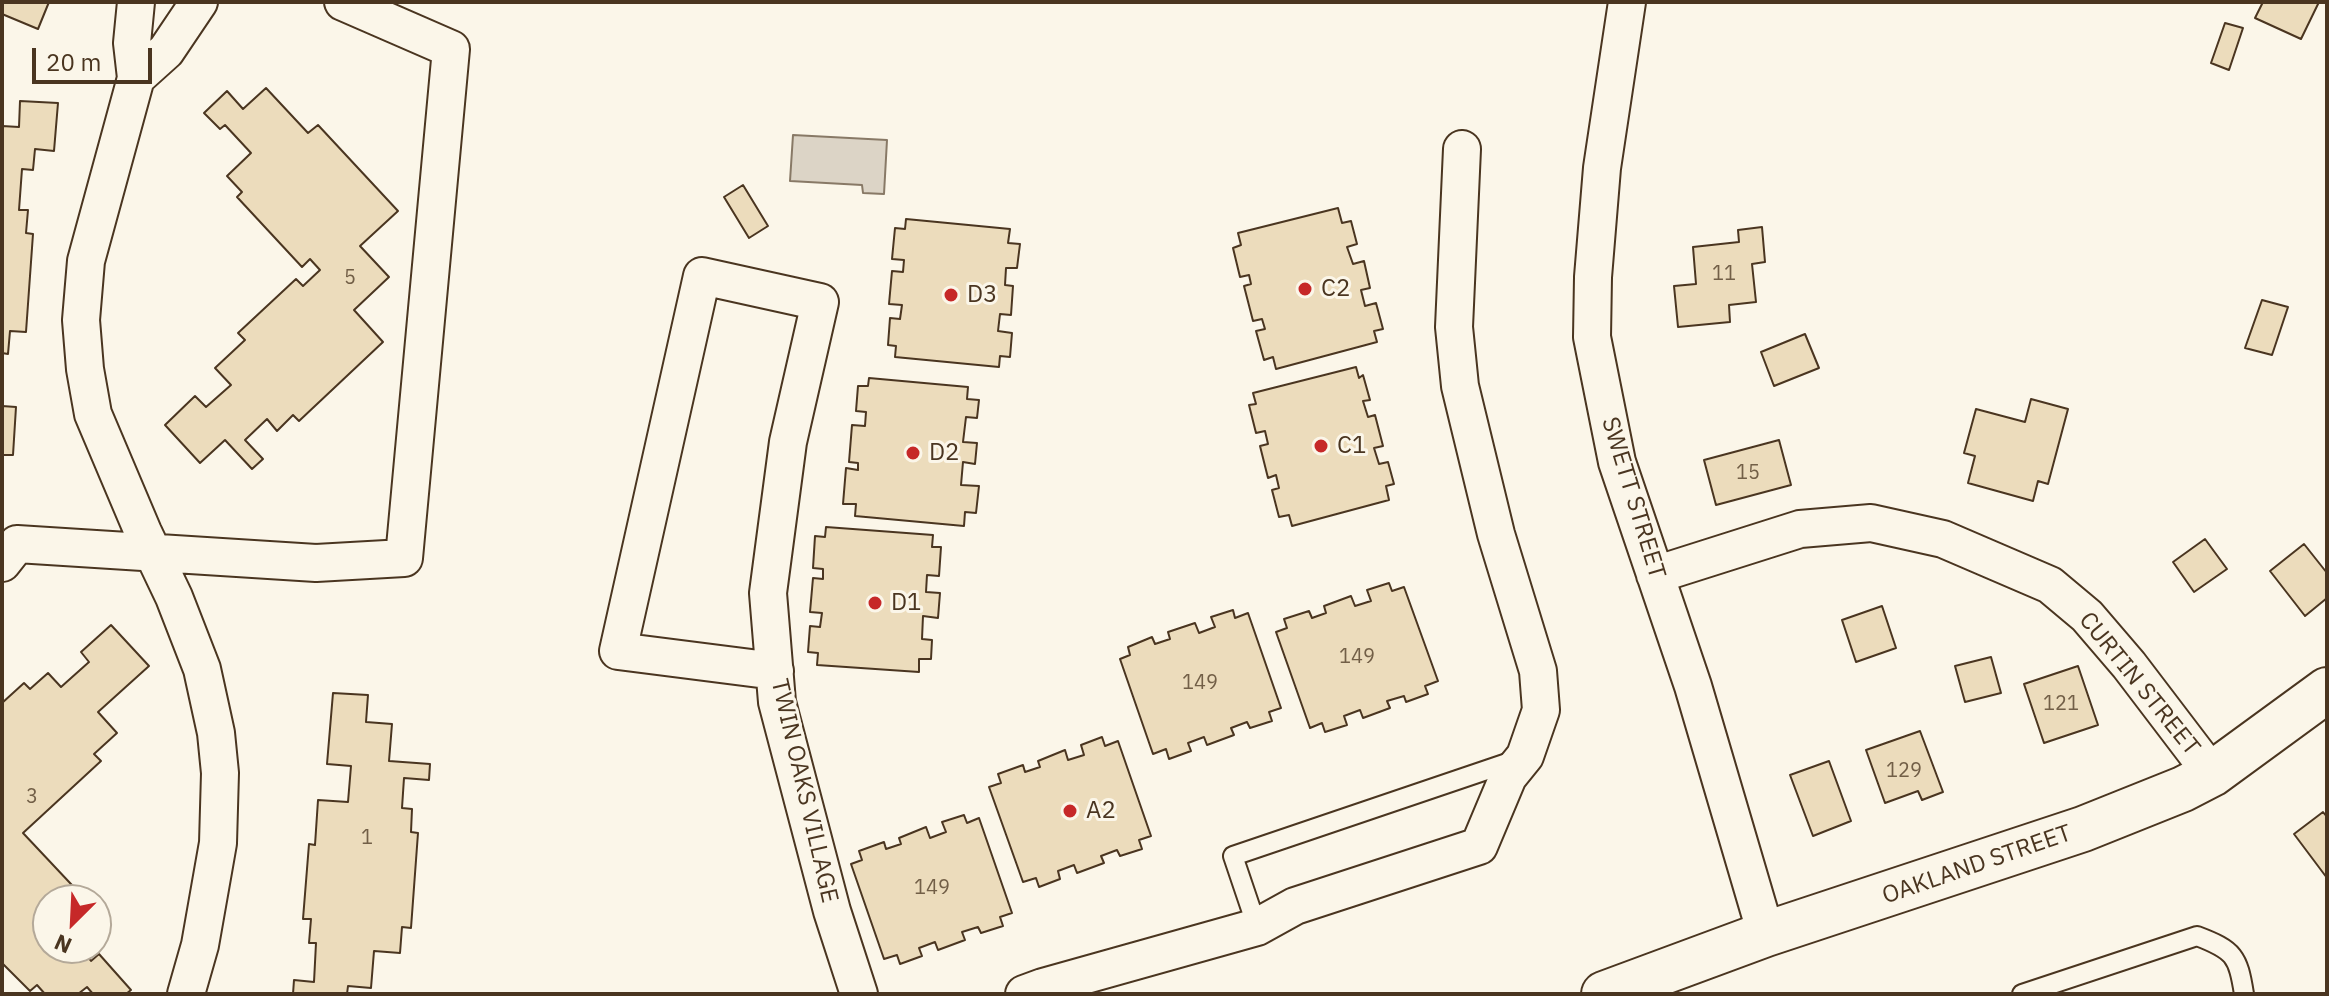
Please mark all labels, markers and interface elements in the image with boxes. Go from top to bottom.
scale bar [36,32,156,82]
text: 20 m [46,46,101,78]
house number: 11 [1712,262,1736,286]
house number: 5 [344,266,356,290]
place label: C2 [1321,275,1350,303]
marker: C2 [1296,280,1314,298]
place label: D3 [967,281,998,309]
marker: D3 [942,286,960,304]
street label: SWETT STREET [1595,414,1671,582]
place label: C1 [1337,432,1366,460]
marker: C1 [1312,437,1330,455]
place label: D2 [929,439,960,467]
marker: D2 [904,444,922,462]
house number: 15 [1736,461,1760,485]
place label: D1 [891,589,922,617]
marker: D1 [866,594,884,612]
street label: CURTIN STREET [2072,606,2206,762]
house number: 149 [1339,645,1375,669]
house number: 149 [1182,671,1218,695]
street label: TWIN OAKS VILLAGE [764,676,844,906]
house number: 121 [2043,692,2079,716]
house number: 129 [1886,759,1922,783]
house number: 3 [26,785,38,809]
place label: A2 [1086,797,1116,825]
marker: A2 [1061,802,1079,820]
street label: OAKLAND STREET [1879,819,2075,911]
house number: 1 [361,826,373,850]
house number: 149 [914,876,950,900]
north arrow [32,884,112,964]
text: N [50,928,76,961]

